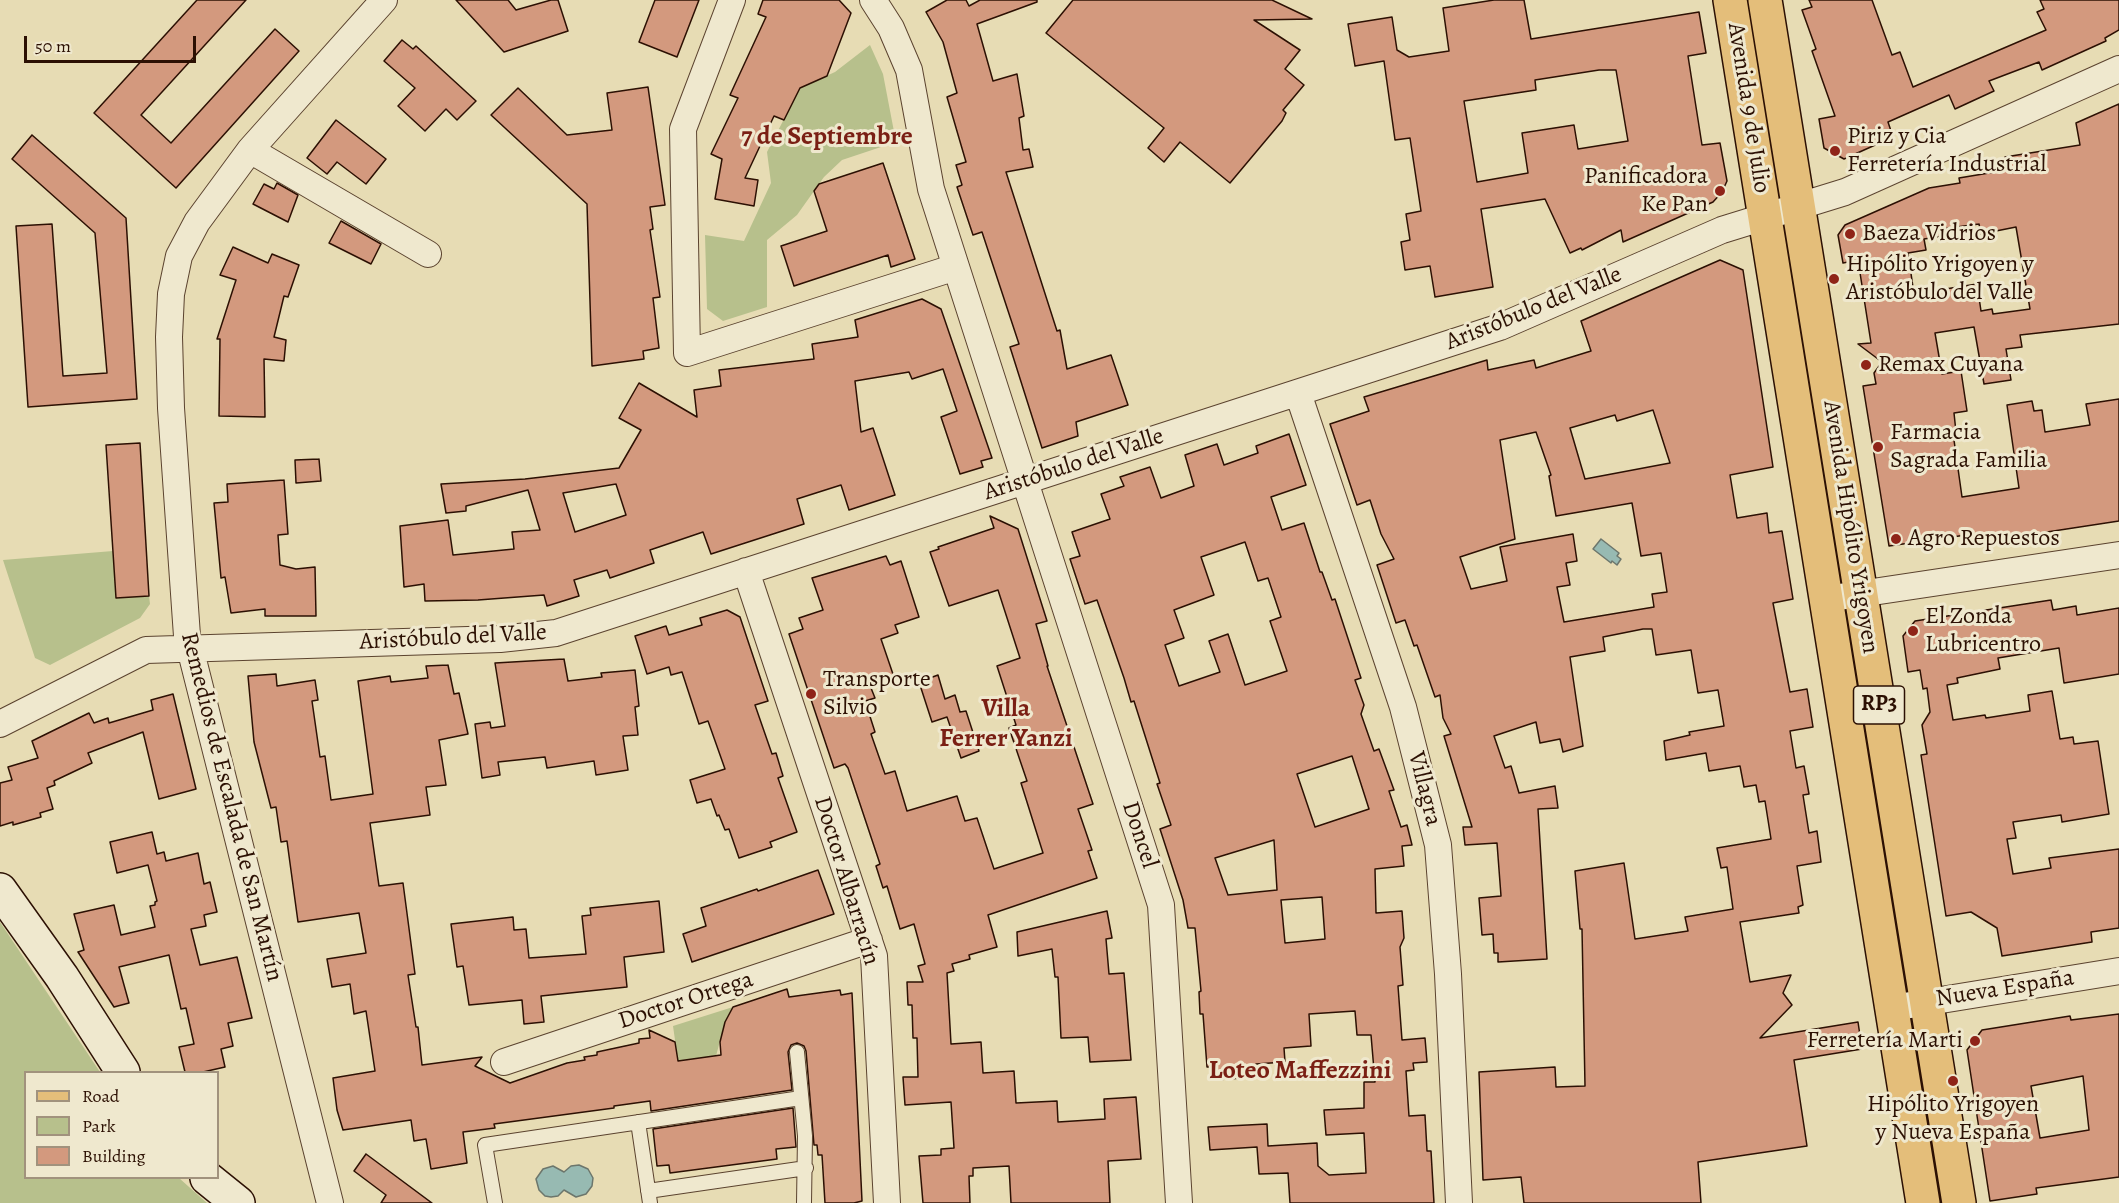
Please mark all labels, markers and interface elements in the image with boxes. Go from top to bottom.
street label: Avenida 9 de Julio [1720,21,1776,195]
scale bar [27,24,200,62]
text: 50 m [35,34,71,58]
district label: 7 de Septiembre [741,122,913,154]
place label: Piriz y Cia Ferretería Industrial [1847,123,2046,179]
marker: Piriz y Cia Ferretería Industrial [1828,144,1842,158]
place label: Panificadora Ke Pan [1584,163,1708,219]
marker: Panificadora Ke Pan [1713,184,1727,198]
place label: Baeza Vidrios [1862,220,1996,248]
marker: Baeza Vidrios [1843,227,1857,241]
place label: Hipólito Yrigoyen y Aristóbulo del Valle [1846,251,2034,307]
street label: Aristóbulo del Valle [1442,261,1626,357]
marker: Hipólito Yrigoyen y Aristóbulo del Valle [1827,272,1841,286]
place label: Remax Cuyana [1878,351,2024,379]
marker: Remax Cuyana [1859,358,1873,372]
street label: Avenida Hipólito Yrigoyen [1816,399,1884,655]
place label: Farmacia Sagrada Familia [1890,419,2047,475]
street label: Aristóbulo del Valle [980,422,1168,508]
marker: Farmacia Sagrada Familia [1871,440,1885,454]
place label: Agro Repuestos [1908,525,2060,553]
marker: Agro Repuestos [1889,532,1903,546]
place label: El Zonda Lubricentro [1925,603,2041,659]
street label: Aristóbulo del Valle [359,619,547,657]
marker: El Zonda Lubricentro [1906,624,1920,638]
street label: Remedios de Escalada de San Martín [174,630,288,984]
place label: Transporte Silvio [823,666,931,722]
road number: RP3 [1854,686,1904,724]
marker: Transporte Silvio [804,687,818,701]
district label: Villa Ferrer Yanzi [939,694,1073,756]
street label: Villagra [1401,749,1447,829]
street label: Doctor Albarracín [807,793,885,969]
street label: Doncel [1115,798,1163,872]
street label: Nueva España [1934,964,2076,1014]
street label: Doctor Ortega [615,966,757,1036]
place label: Ferretería Marti [1806,1027,1963,1055]
marker: Ferretería Marti [1968,1034,1982,1048]
district label: Loteo Maffezzini [1209,1056,1391,1088]
legend [24,1071,219,1179]
marker: Hipólito Yrigoyen y Nueva España [1946,1074,1960,1088]
text: Road [82,1084,119,1108]
place label: Hipólito Yrigoyen y Nueva España [1867,1091,2039,1147]
text: Park [82,1114,116,1138]
text: Building [82,1144,146,1168]

